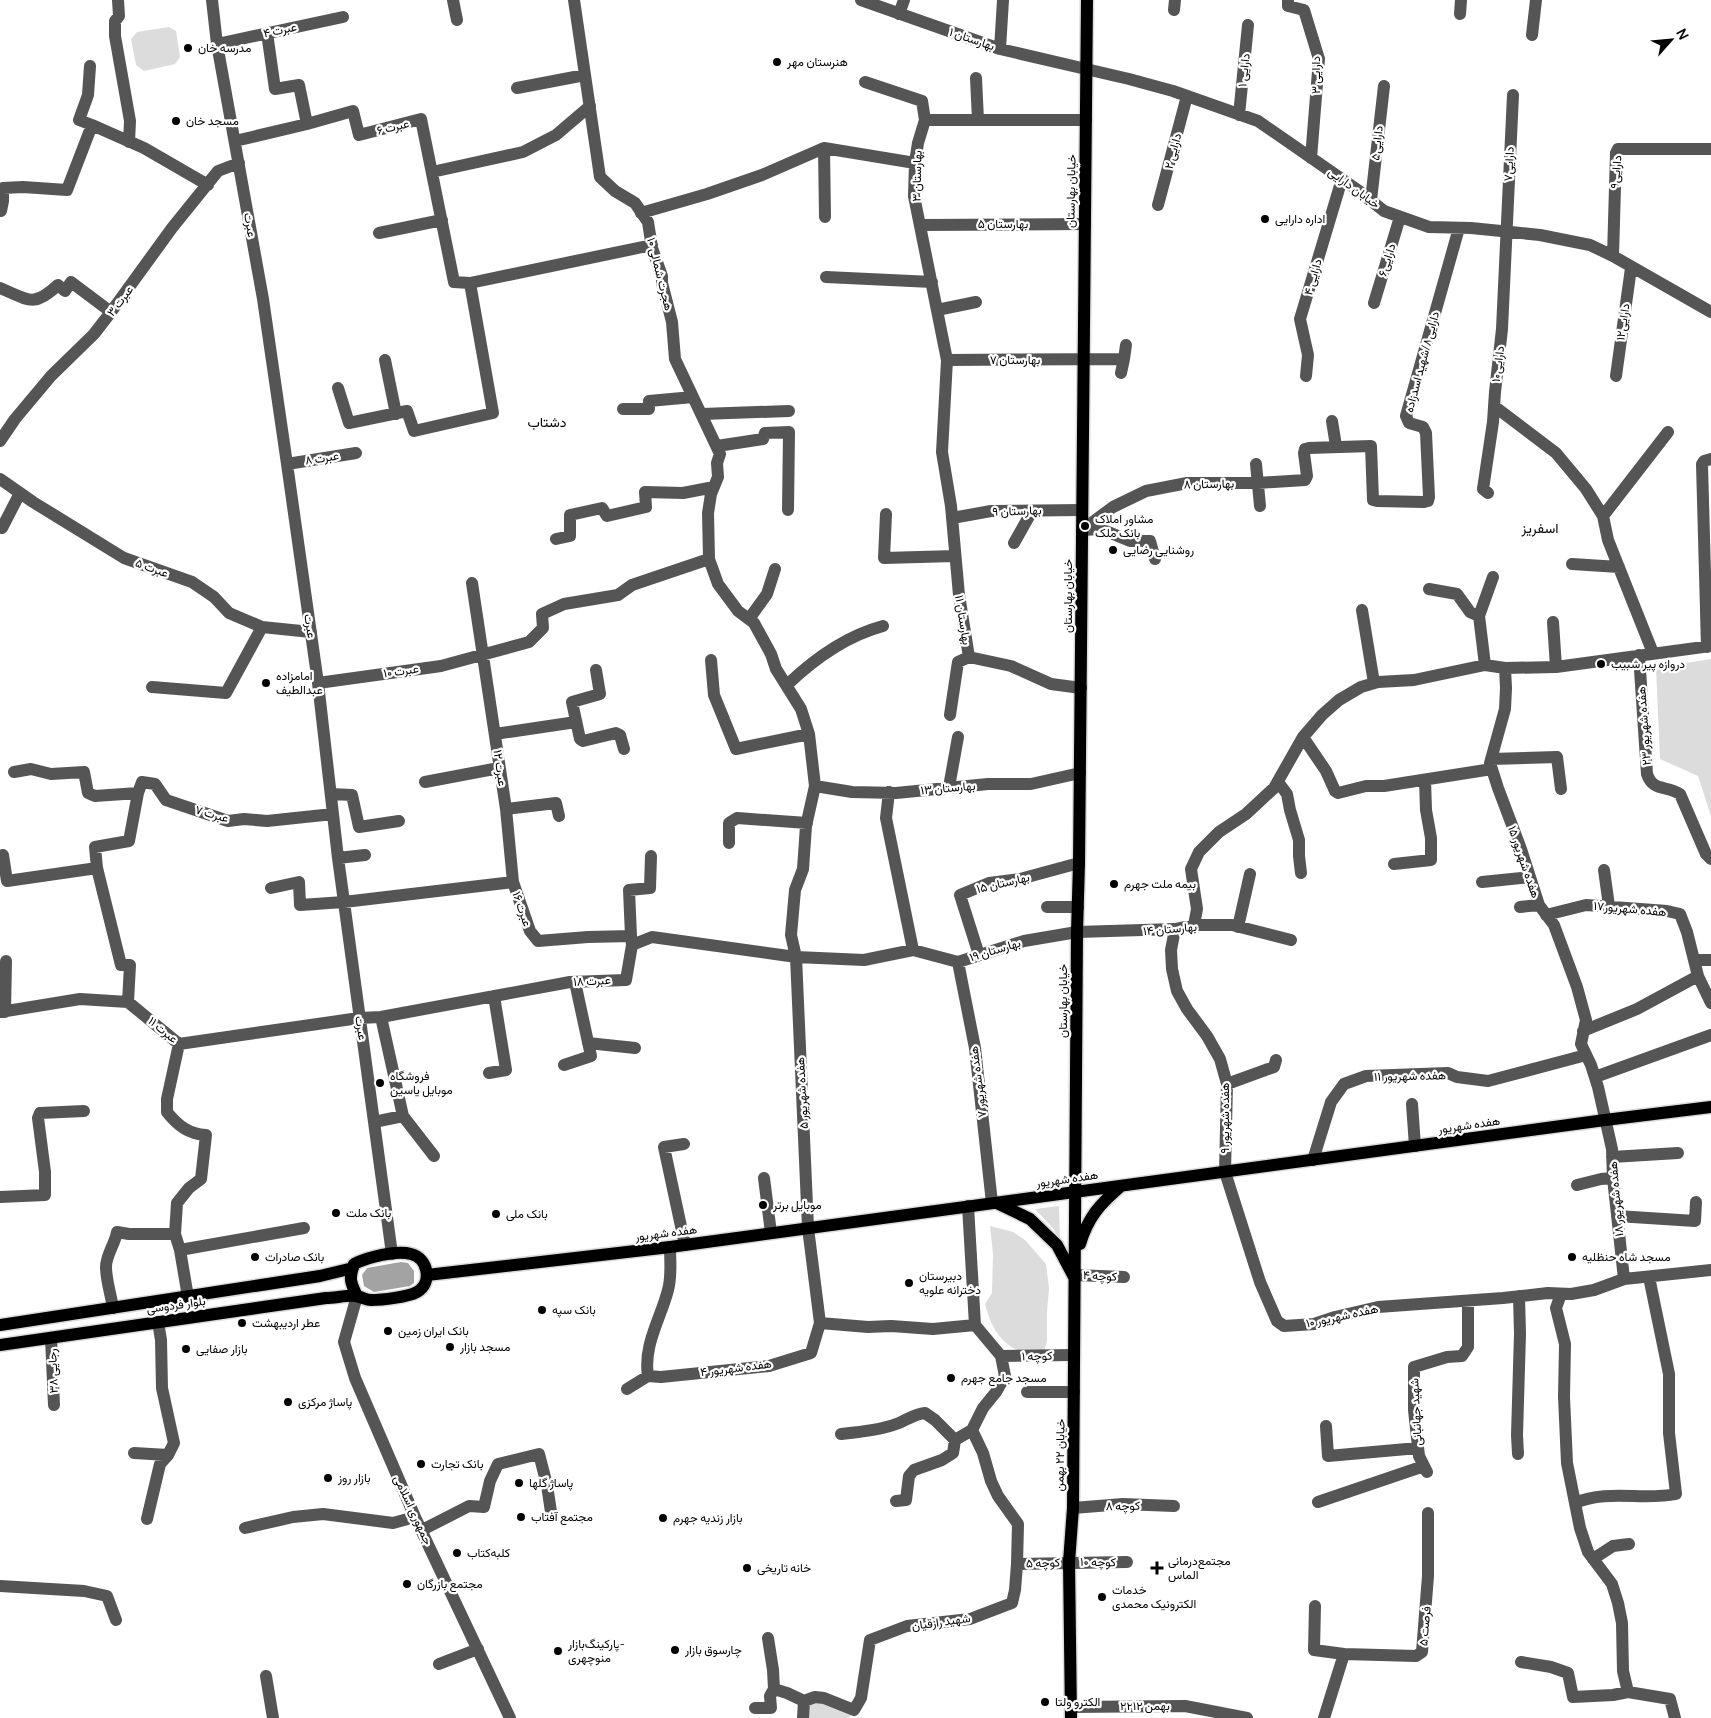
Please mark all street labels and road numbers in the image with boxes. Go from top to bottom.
street label: عبرت ۴ [262,18,298,41]
street label: بهارستان ۱ [947,23,997,54]
street label: دارایی ۱ [1233,52,1254,88]
street label: دارایی ۳ [1307,56,1324,94]
street label: عبرت ۶ [375,114,411,139]
street label: دارایی۵ [1366,124,1387,161]
street label: دارایی ۲ [1160,131,1186,171]
street label: دارایی۷ [1499,146,1518,182]
street label: بهارستان ۳ [908,150,925,202]
street label: خیابان بهارستان [1061,154,1080,228]
street label: دارایی۹ [1606,154,1625,189]
street label: خیابان دارایی [1325,163,1384,212]
street label: عبرت [240,211,261,239]
street label: بهارستان ۵ [978,215,1028,232]
street label: هجرت شمالی ۱۰ [643,236,678,312]
street label: دارایی۶ [1373,241,1400,278]
street label: دارایی ۴ [1299,256,1326,297]
street label: عبرت ۳ [102,282,137,320]
street label: دارایی۱۲ [1611,302,1634,342]
street label: دارایی۸/شهید اسدزاده [1400,309,1443,414]
street label: دارایی۱۰ [1487,345,1508,383]
street label: بهارستان ۷ [990,351,1040,368]
street label: عبرت ۸ [304,446,340,469]
street label: بهارستان ۸ [1184,475,1234,492]
street label: بهارستان ۹ [992,501,1042,520]
street label: عبرت ۵ [133,554,171,581]
street label: خیابان بهارستان [1059,559,1076,633]
street label: بهارستان ۱۱ [951,594,976,646]
street label: عبرت [300,613,321,639]
street label: عبرت ۱۰ [382,660,420,681]
street label: هفده شهریور ۲۳ [1632,686,1655,766]
street label: عبرت ۱۲ [490,749,511,787]
street label: بهارستان ۱۳ [920,777,976,798]
street label: عبرت ۷ [193,801,231,826]
street label: هفده شهریور ۱۵ [1504,823,1545,900]
street label: بهارستان ۱۵ [975,868,1031,897]
street label: عبرت ۱۶ [509,889,536,929]
street label: هفده شهریور۱۷ [1593,897,1667,920]
street label: بهارستان ۱۴ [1142,918,1198,939]
street label: بهارستان ۱۹ [967,934,1023,965]
street label: خیابان بهارستان [1054,964,1071,1038]
street label: عبرت ۱۸ [573,971,611,990]
street label: عبرت ۱۱ [145,1012,182,1047]
street label: عبرت [351,1015,372,1041]
street label: هفده شهریور ۷ [965,1045,990,1119]
street label: هفده شهریور ۵ [791,1057,812,1129]
street label: هفده شهریور ۱۱ [1374,1066,1446,1085]
street label: هفده شهریور ۹ [1216,1083,1233,1153]
street label: هفده شهریور [1436,1112,1501,1137]
street label: هفده شهریور ۱۸ [1604,1161,1627,1237]
street label: هفده شهریور [1034,1166,1099,1191]
street label: هفده شهریور [633,1220,698,1245]
street label: کوچه ۴ [1083,1266,1118,1285]
street label: بلوار فردوسی [145,1292,207,1317]
street label: هفده شهریور ۱۰ [1304,1300,1380,1331]
street label: کوچه ۱ [1021,1347,1053,1364]
street label: رجایی ۳۸ [43,1348,62,1394]
street label: هفده شهریور ۴ [699,1355,773,1380]
street label: شهید جهانبانی [1405,1378,1426,1446]
street label: خیابان ۲۲ بهمن [1050,1418,1069,1492]
street label: جمهوری اسلامی [390,1472,437,1547]
street label: کوچه ۸ [1106,1497,1140,1514]
street label: کوچه ۵ [1025,1553,1060,1572]
street label: کوچه ۱۰ [1080,1553,1116,1570]
street label: فرصت ۵ [1414,1605,1435,1647]
street label: شهید رازقیان [911,1609,971,1634]
street label: ۲۲بهمن ۱۲ [1120,1697,1170,1714]

